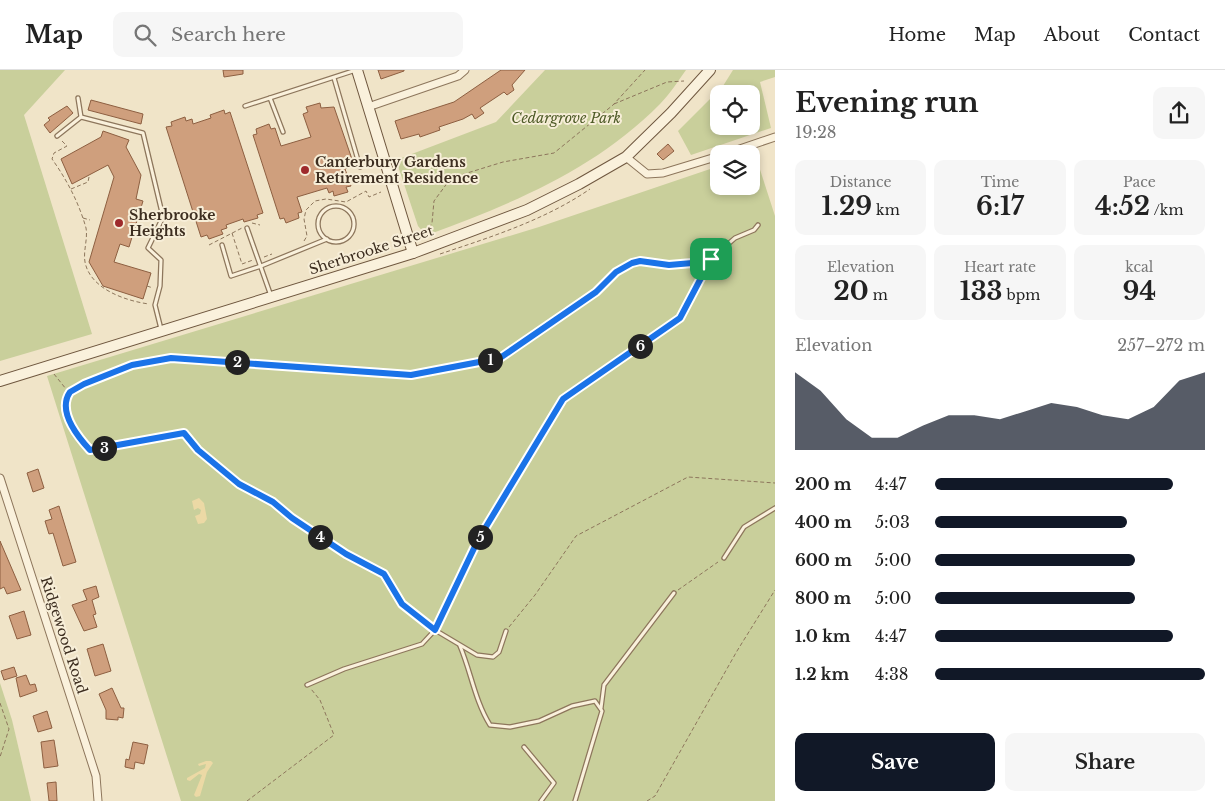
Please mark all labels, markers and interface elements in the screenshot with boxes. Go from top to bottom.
search box [113,12,463,57]
text: Map [25,20,83,49]
icon: search [131,21,159,49]
text: Search here [171,23,286,46]
text: Home [888,24,946,46]
text: Map [974,24,1016,46]
text: About [1044,24,1100,46]
text: Contact [1128,24,1200,46]
map controls [710,85,760,195]
button: locate [710,85,760,135]
text: Evening run [795,85,979,120]
button: share [1153,87,1205,139]
park label: Cedargrove Park [511,109,621,127]
text: 19:28 [795,122,837,142]
button: layers [710,145,760,195]
place label: Canterbury Gardens Retirement Residence [315,153,478,187]
marker: Canterbury Gardens Retirement Residence [299,164,311,176]
text: Distance [830,173,892,191]
text: Time [981,173,1019,191]
text: Pace [1123,173,1156,191]
text: 1.29 [822,191,872,222]
text: 6:17 [976,191,1024,222]
text: 4:52 [1095,191,1150,222]
text: km [872,201,900,219]
text: /km [1150,201,1184,219]
place label: Sherbrooke Heights [129,206,215,240]
marker: Sherbrooke Heights [113,217,125,229]
street label: Sherbrooke Street [307,221,436,279]
pin [690,238,732,280]
icon: arrive [697,245,725,273]
text: Elevation [827,258,894,276]
text: Heart rate [964,258,1036,276]
text: kcal [1125,258,1153,276]
text: 20 [834,276,869,307]
text: 133 [960,276,1003,307]
text: 94 [1123,276,1156,307]
text: m [869,286,888,304]
text: bpm [1003,286,1040,304]
pin: 6 [628,334,652,358]
text: Elevation [795,335,872,355]
text: 257–272 m [1117,335,1205,355]
text: 6 [636,337,645,355]
pin: 1 [478,348,502,372]
pin: 2 [224,350,250,374]
text: 1 [487,351,494,369]
text: 2 [233,353,242,371]
pin: 3 [92,436,116,460]
text: 3 [100,439,109,457]
text: 200 m [795,474,852,494]
text: 4:47 [875,474,906,494]
text: 400 m [795,512,852,532]
text: 5:03 [875,512,910,532]
pin: 4 [308,524,332,550]
pin: 5 [468,524,492,550]
text: 4 [316,528,325,546]
text: 5 [476,528,485,546]
text: 600 m [795,550,852,570]
text: 5:00 [875,550,912,570]
street label: Ridgewood Road [37,574,92,696]
text: 800 m [795,588,851,608]
text: 5:00 [875,588,912,608]
text: 1.0 km [795,626,850,646]
text: 4:47 [875,626,906,646]
text: 1.2 km [795,664,849,684]
text: 4:38 [875,664,908,684]
button: Save [795,733,995,791]
button: Share [1005,733,1205,791]

